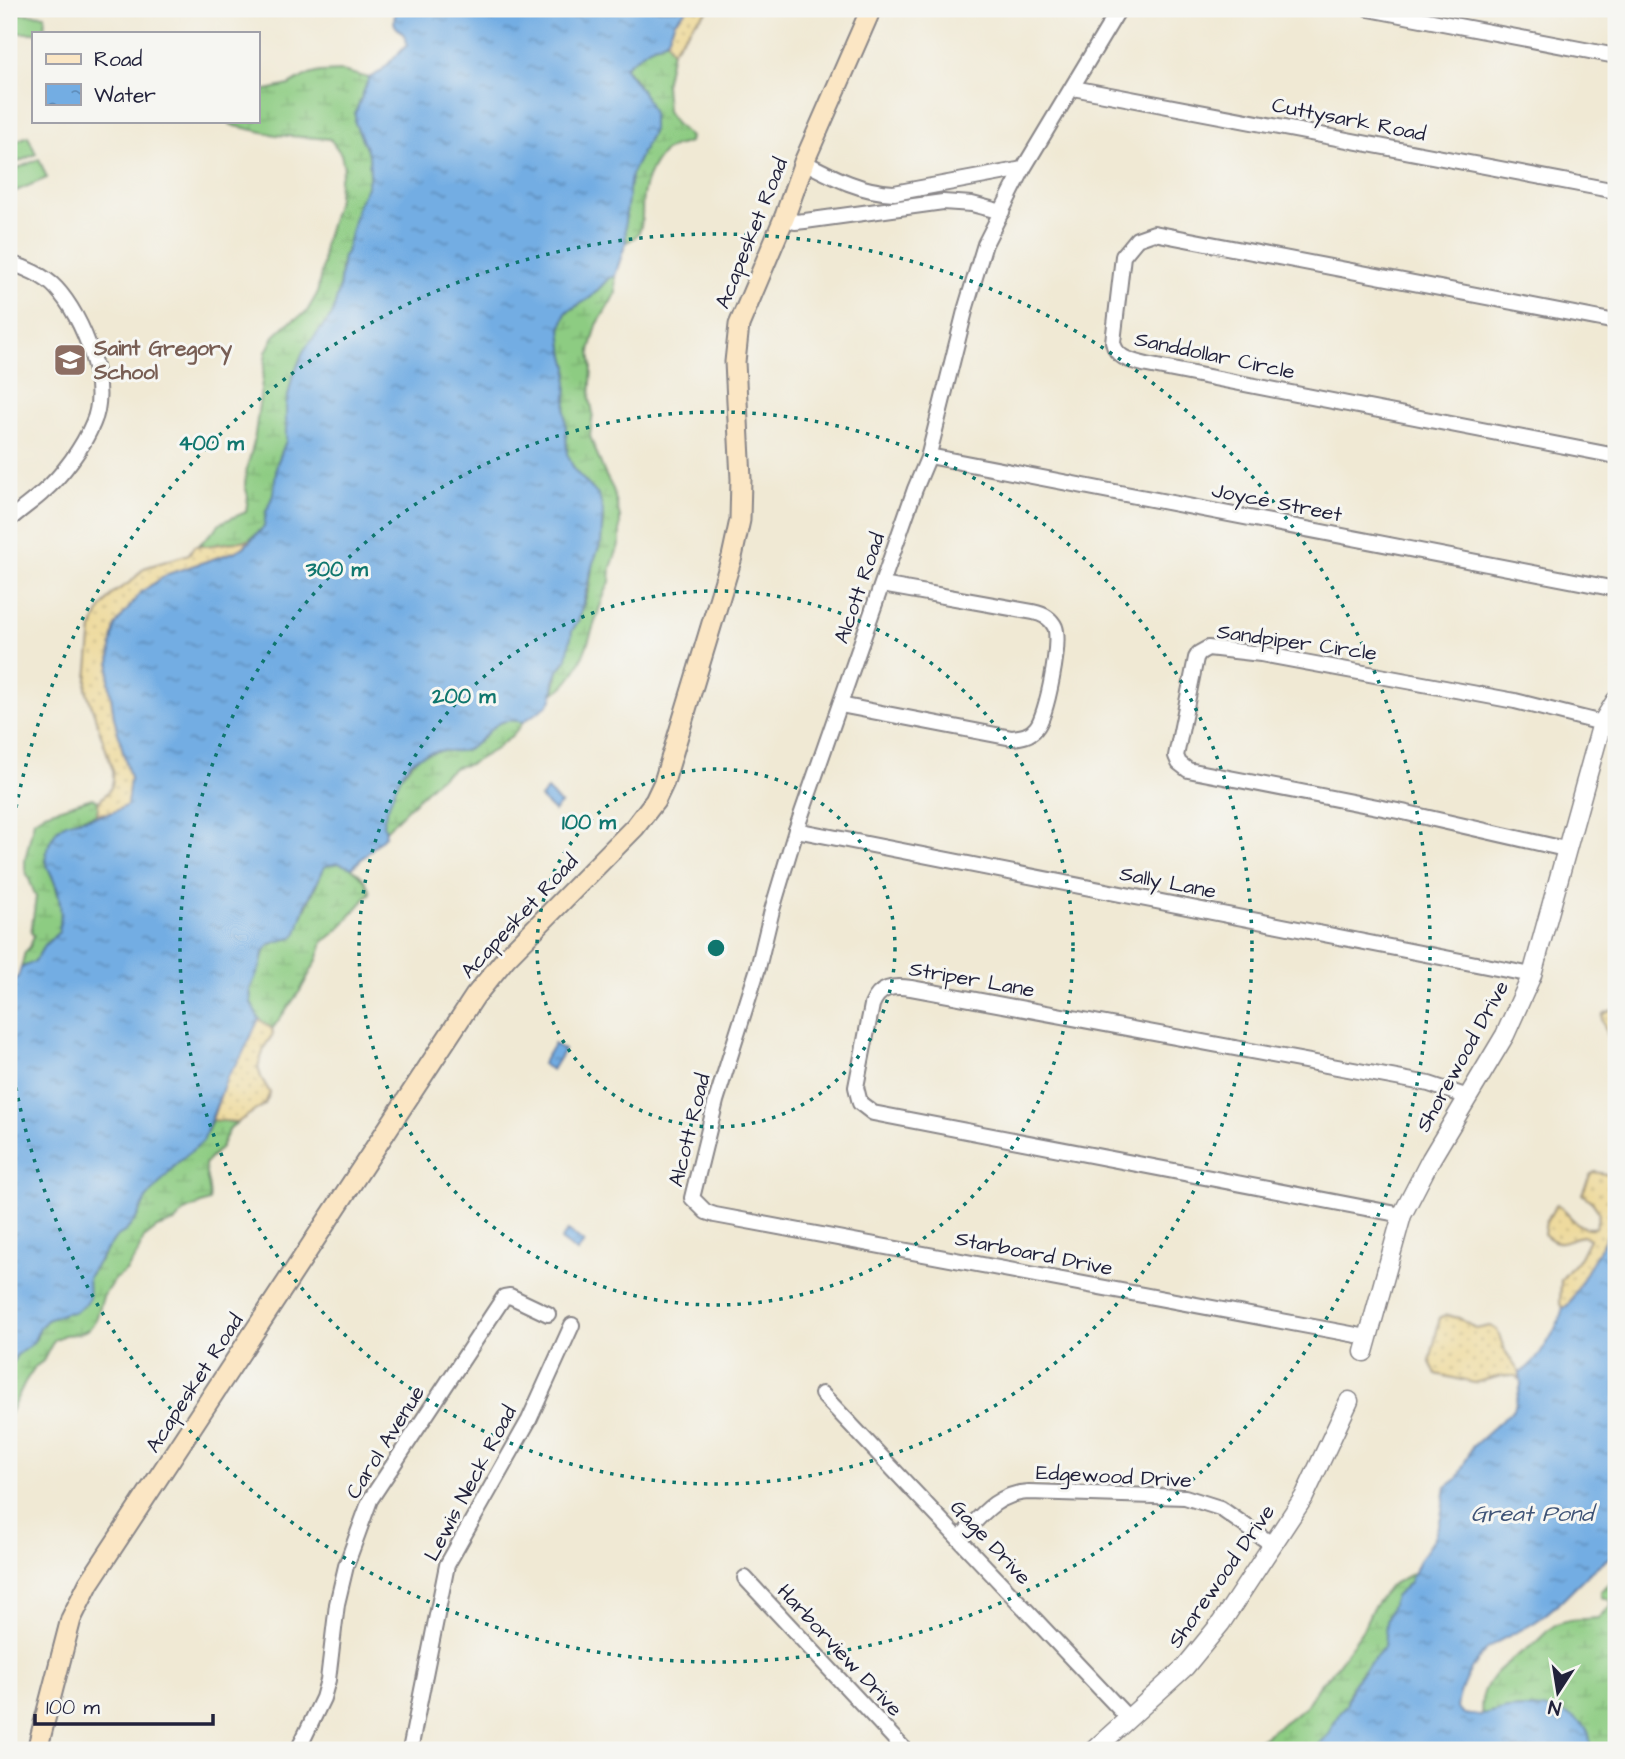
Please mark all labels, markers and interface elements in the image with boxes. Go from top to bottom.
legend [32,32,259,122]
text: Road [94,45,142,74]
text: Water [94,81,156,110]
street label: Cuttysark Road [1269,90,1429,151]
street label: Acapesket Road [708,153,796,313]
street label: Sanddollar Circle [1132,324,1298,387]
place label: Saint Gregory School [93,334,232,387]
school or university icon: Saint Gregory School [51,341,89,379]
text: 400 m [178,429,244,458]
street label: Joyce Street [1209,476,1345,531]
street label: Alcott Road [827,529,892,647]
text: 300 m [305,555,369,584]
street label: Sandpiper Circle [1215,617,1379,669]
text: 200 m [431,682,496,711]
text: 100 m [562,808,617,837]
street label: Acapesket Road [454,848,586,986]
street label: Sally Lane [1117,859,1219,908]
centre of rings [704,936,728,960]
street label: Striper Lane [907,954,1037,1006]
street label: Shorewood Drive [1409,975,1516,1137]
street label: Alcott Road [661,1070,718,1190]
street label: Starboard Drive [953,1224,1115,1283]
street label: Acapesket Road [139,1308,251,1459]
street label: Carol Avenue [339,1380,432,1505]
street label: Lewis Neck Road [417,1400,524,1566]
street label: Edgewood Drive [1035,1458,1193,1497]
street label: Gage Drive [942,1494,1038,1593]
water label: Great Pond [1471,1498,1597,1530]
street label: Shorewood Drive [1161,1499,1282,1654]
street label: Harborview Drive [771,1578,909,1723]
north arrow [1524,1658,1594,1728]
scale bar [35,1682,214,1726]
text: 100 m [46,1693,101,1722]
text: N [1546,1693,1563,1722]

